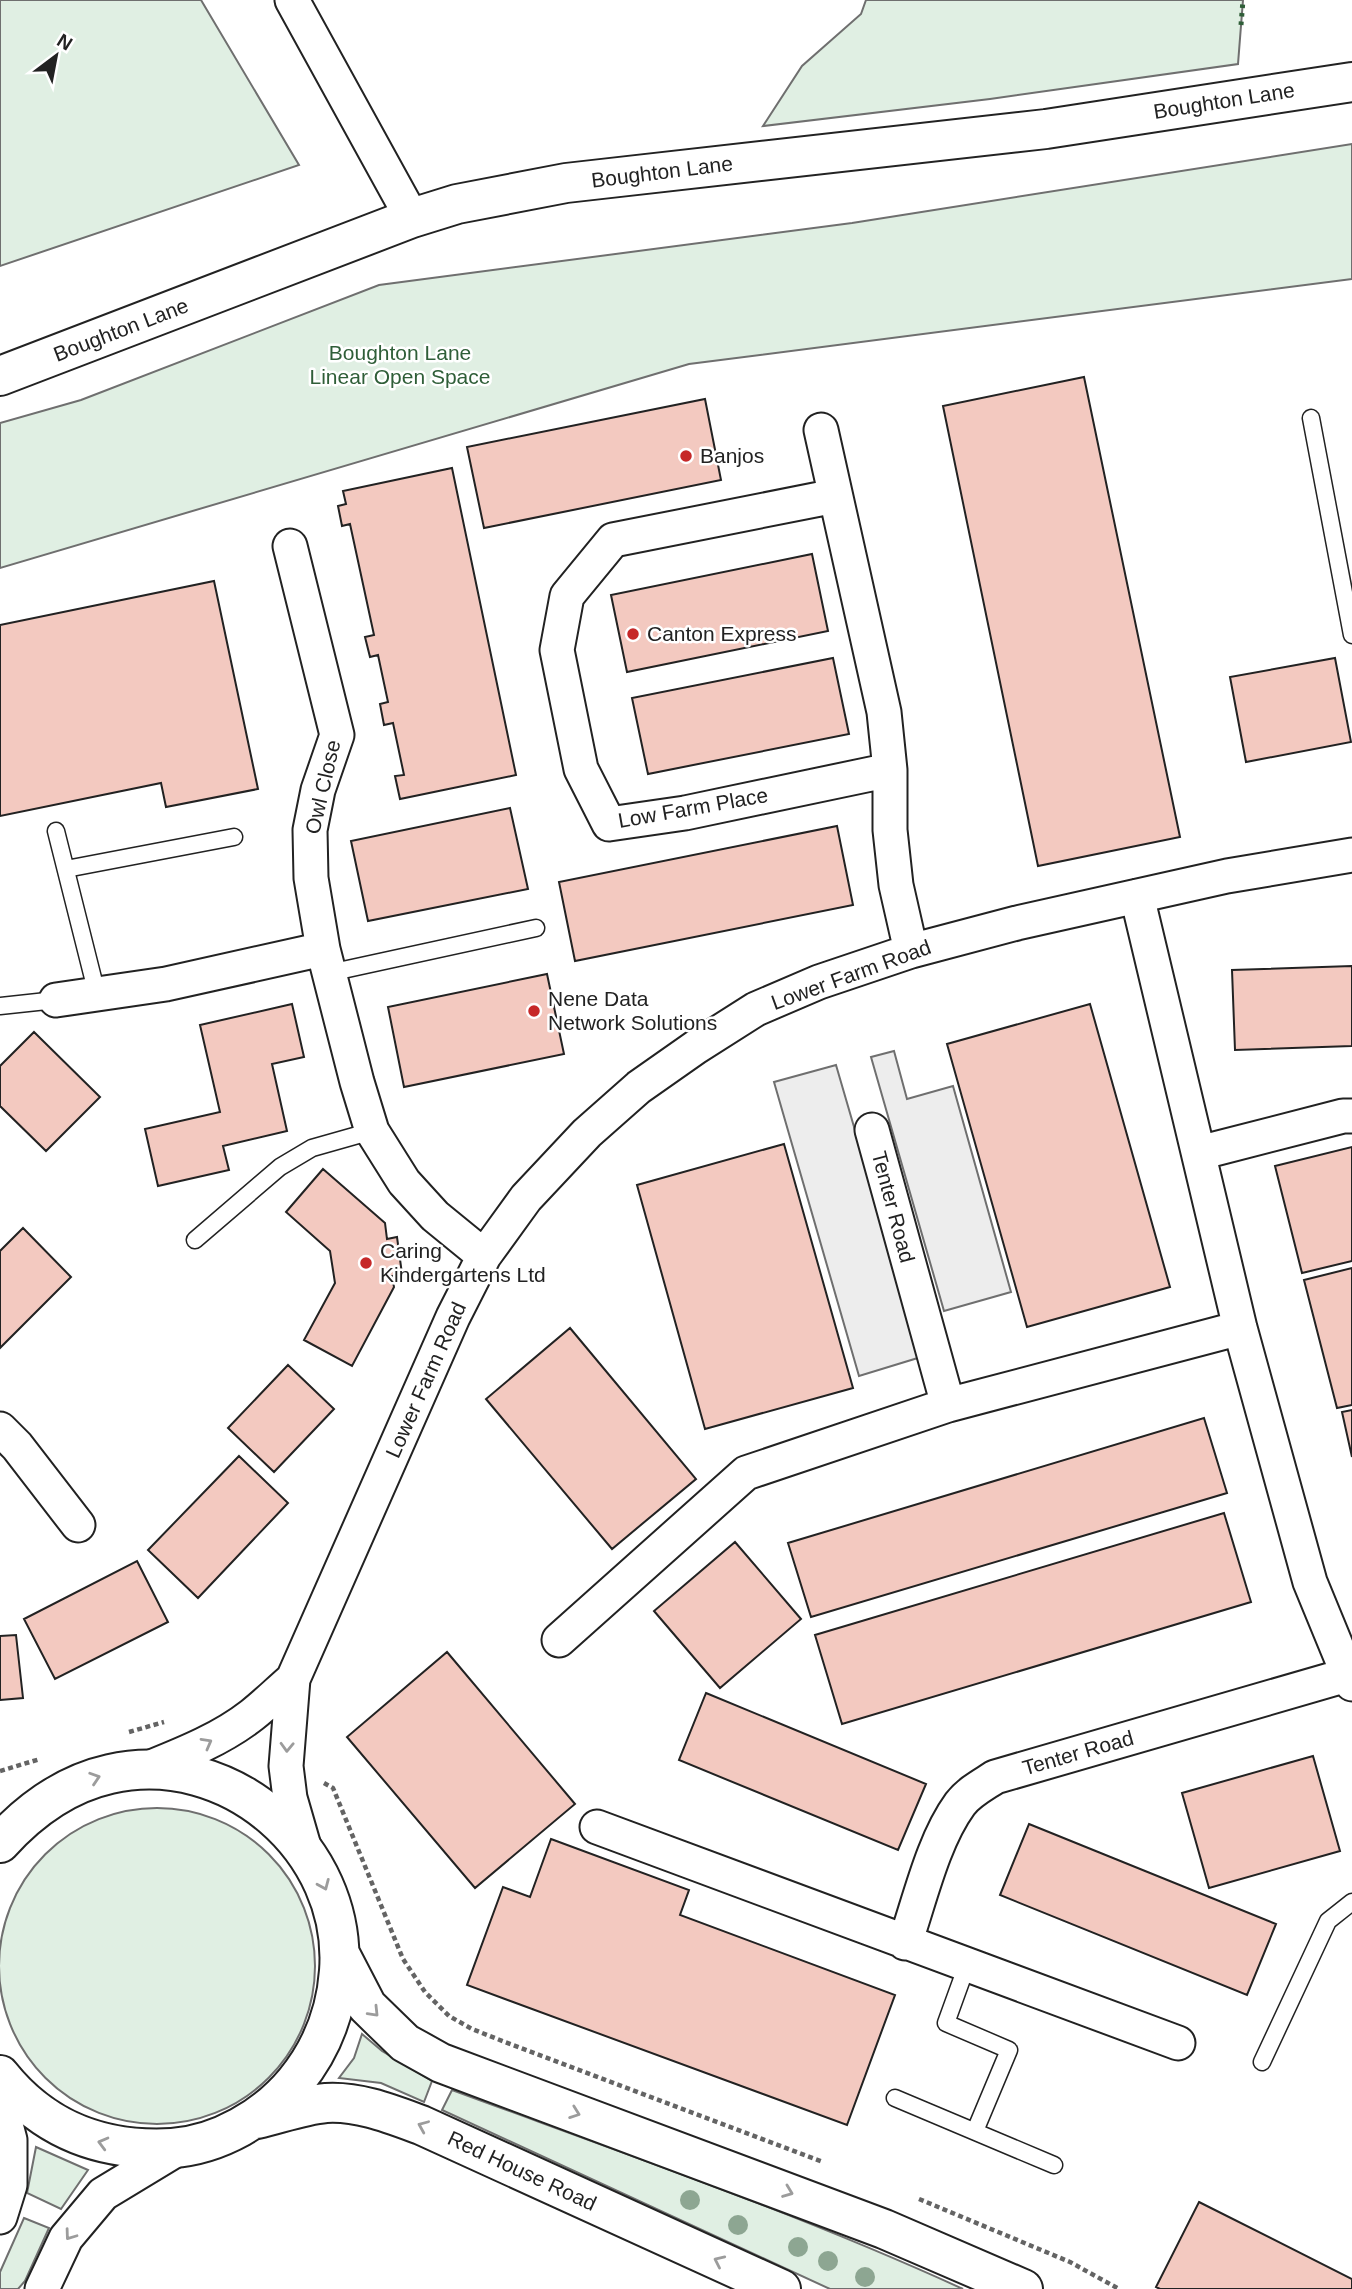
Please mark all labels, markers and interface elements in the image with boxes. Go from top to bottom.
north arrow [21,21,91,91]
text: N [53,29,76,55]
street label: Boughton Lane [1152,78,1296,123]
street label: Boughton Lane [590,151,734,192]
street label: Boughton Lane [50,293,191,366]
park label: Boughton Lane Linear Open Space [310,341,490,388]
place label: Banjos [700,444,764,467]
marker: Banjos [678,448,694,464]
place label: Canton Express [647,622,796,645]
marker: Canton Express [625,626,641,642]
street label: Owl Close [301,738,344,836]
street label: Low Farm Place [616,783,770,832]
street label: Lower Farm Road [768,935,934,1014]
place label: Nene Data Network Solutions [548,987,717,1034]
marker: Nene Data Network Solutions [526,1003,542,1019]
street label: Tenter Road [868,1149,919,1265]
place label: Caring Kindergartens Ltd [380,1239,546,1286]
marker: Caring Kindergartens Ltd [358,1255,374,1271]
street label: Lower Farm Road [381,1298,470,1461]
street label: Tenter Road [1020,1726,1136,1779]
one-way arrow [199,1738,212,1751]
one-way arrow [279,1742,294,1753]
one-way arrow [89,1772,101,1787]
one-way arrow [315,1878,329,1890]
one-way arrow [366,2004,379,2017]
one-way arrow [568,2105,580,2119]
one-way arrow [418,2120,430,2134]
street label: Red House Road [444,2126,600,2215]
one-way arrow [97,2136,109,2151]
one-way arrow [782,2184,794,2198]
one-way arrow [66,2227,78,2240]
one-way arrow [714,2255,726,2269]

